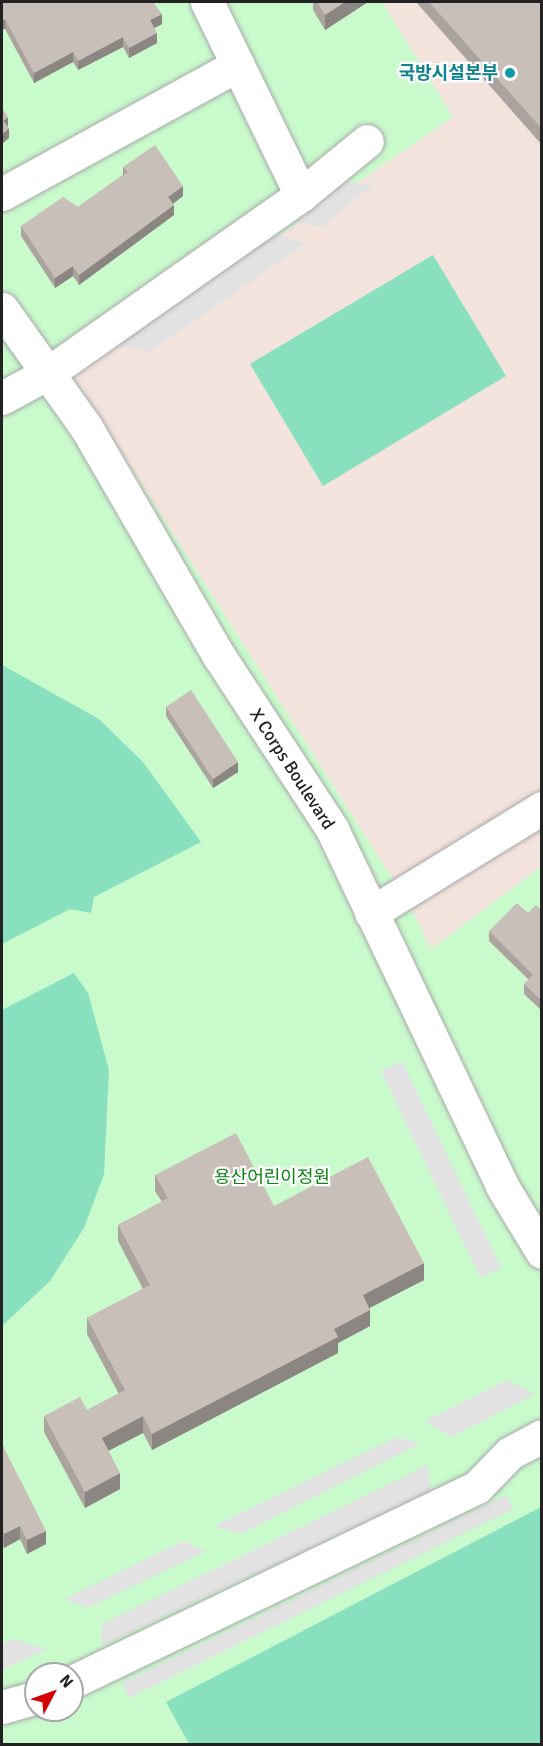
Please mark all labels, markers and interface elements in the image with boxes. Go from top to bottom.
place label: 국방시설본부 [399,62,498,84]
marker: 국방시설본부 [503,66,517,80]
street label: X Corps Boulevard [245,704,339,834]
park label: 용산어린이정원 [214,1166,330,1188]
north arrow [24,1662,84,1722]
text: N [55,1671,77,1692]

